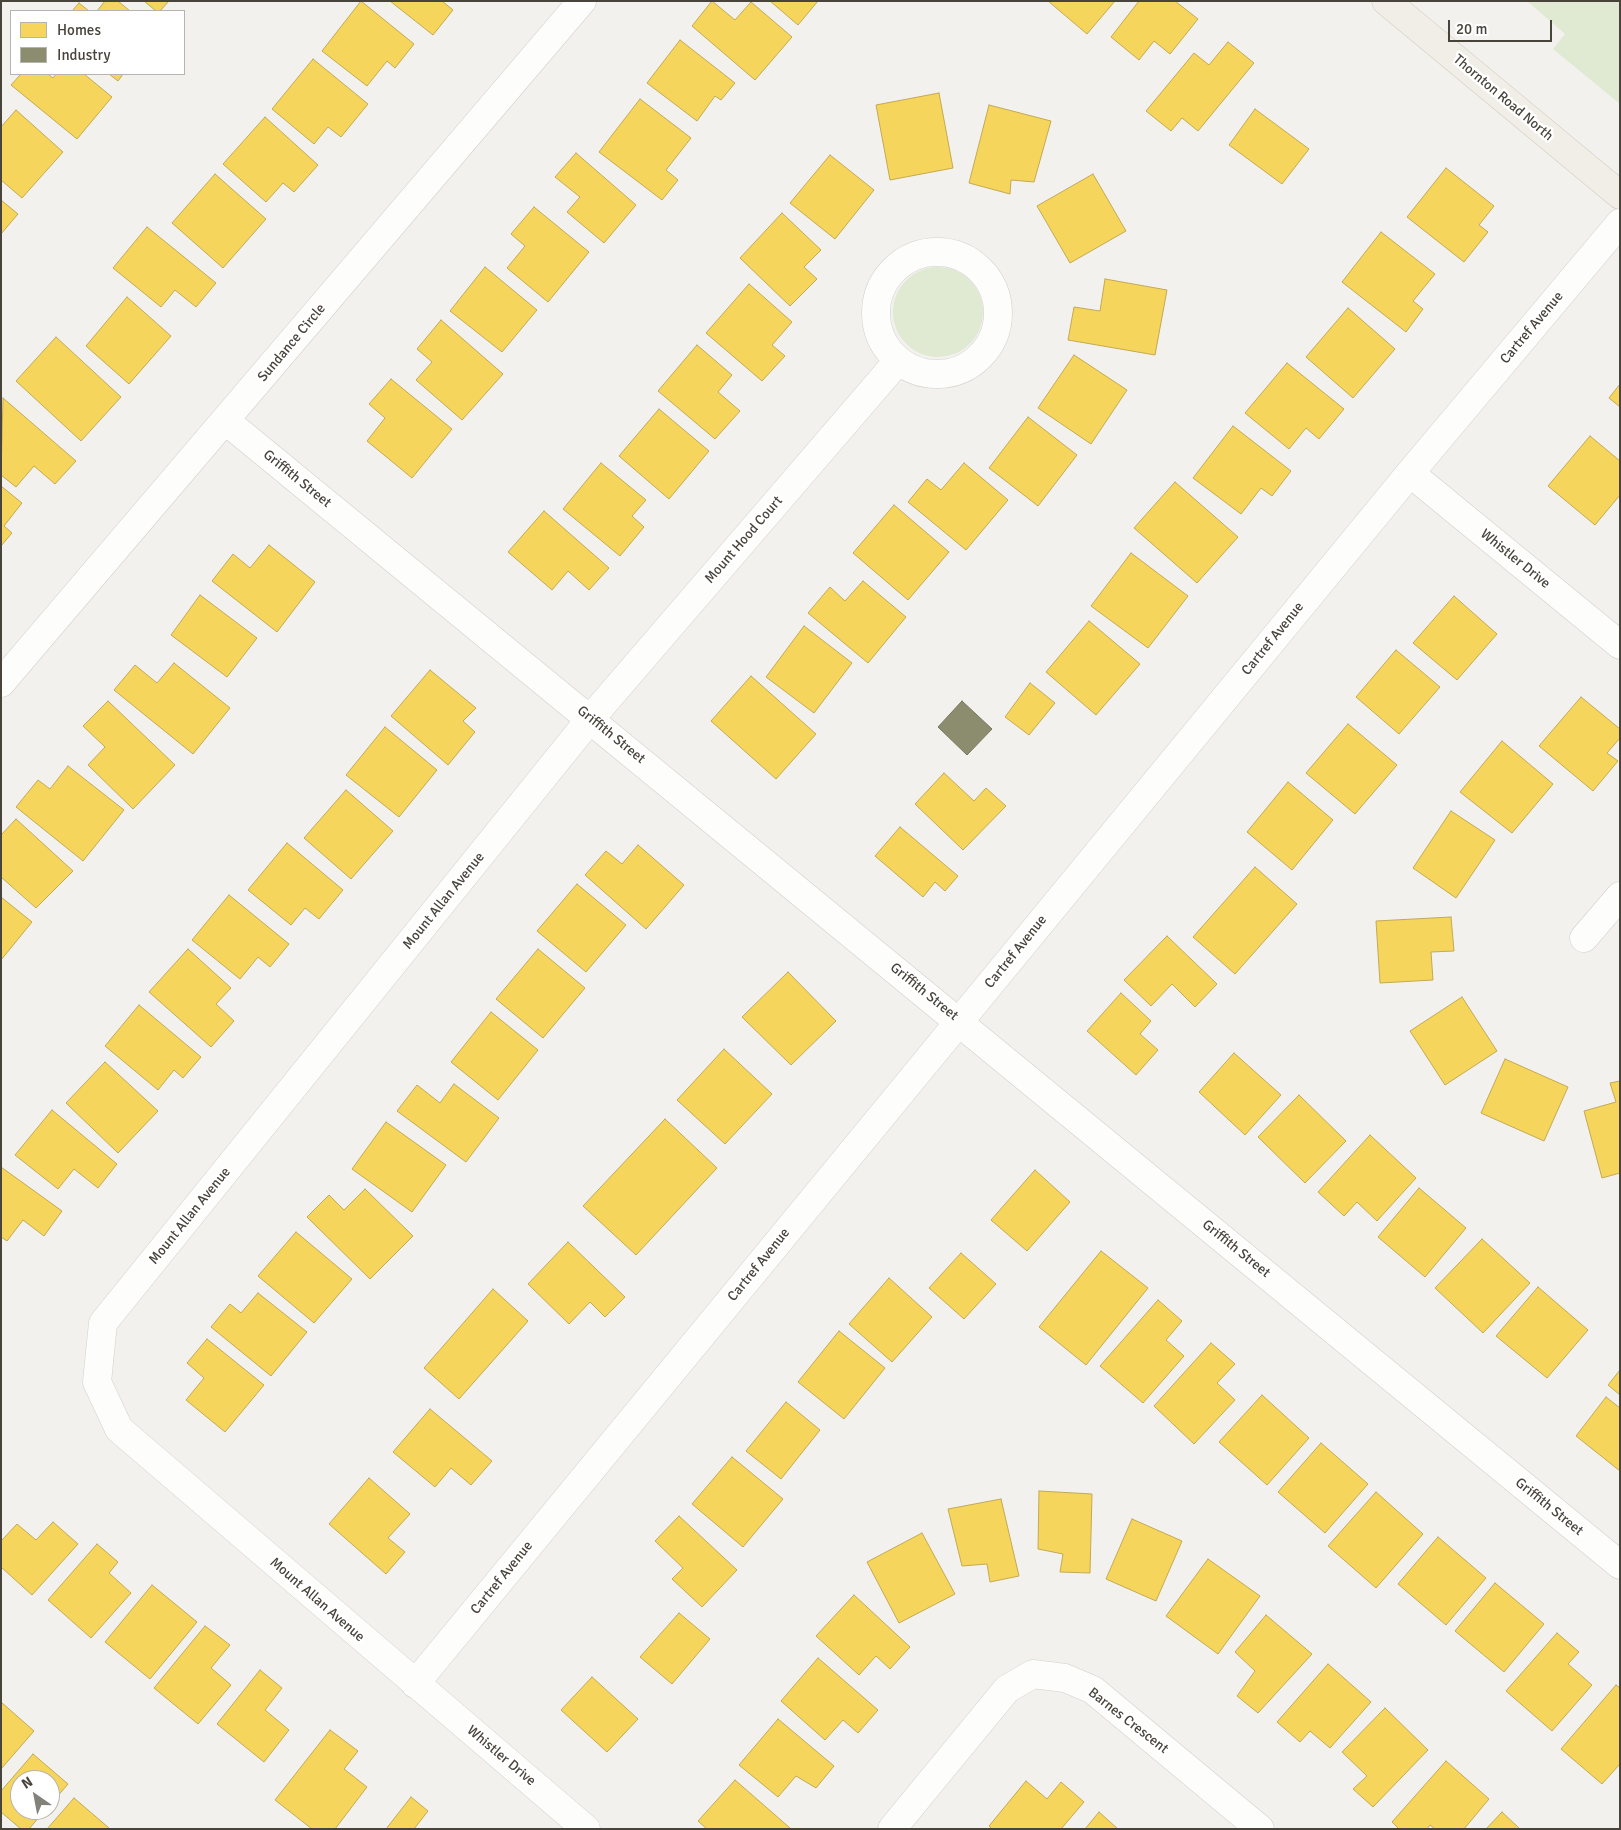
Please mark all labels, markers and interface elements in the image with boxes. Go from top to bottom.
legend [10,10,185,75]
scale bar [1451,10,1555,42]
text: 20 m [1456,20,1487,38]
text: Homes [57,21,101,39]
text: Industry [57,46,110,64]
street label: Thornton Road North [1450,51,1556,145]
street label: Cartref Avenue [1497,288,1567,368]
street label: Sundance Circle [255,301,329,385]
street label: Griffith Street [260,446,334,512]
street label: Mount Hood Court [702,493,786,587]
street label: Whistler Drive [1477,526,1553,592]
street label: Cartref Avenue [1238,599,1308,679]
street label: Griffith Street [574,702,648,768]
street label: Mount Allan Avenue [400,849,488,953]
street label: Cartref Avenue [981,912,1051,992]
street label: Griffith Street [887,959,961,1025]
street label: Mount Allan Avenue [146,1164,234,1268]
street label: Griffith Street [1199,1216,1273,1282]
street label: Cartref Avenue [724,1225,794,1305]
street label: Griffith Street [1512,1474,1586,1540]
street label: Cartref Avenue [467,1538,537,1618]
street label: Mount Allan Avenue [266,1554,368,1646]
street label: Barnes Crescent [1085,1684,1171,1758]
street label: Whistler Drive [463,1722,539,1790]
north arrow [10,1770,60,1820]
text: N [18,1773,36,1793]

